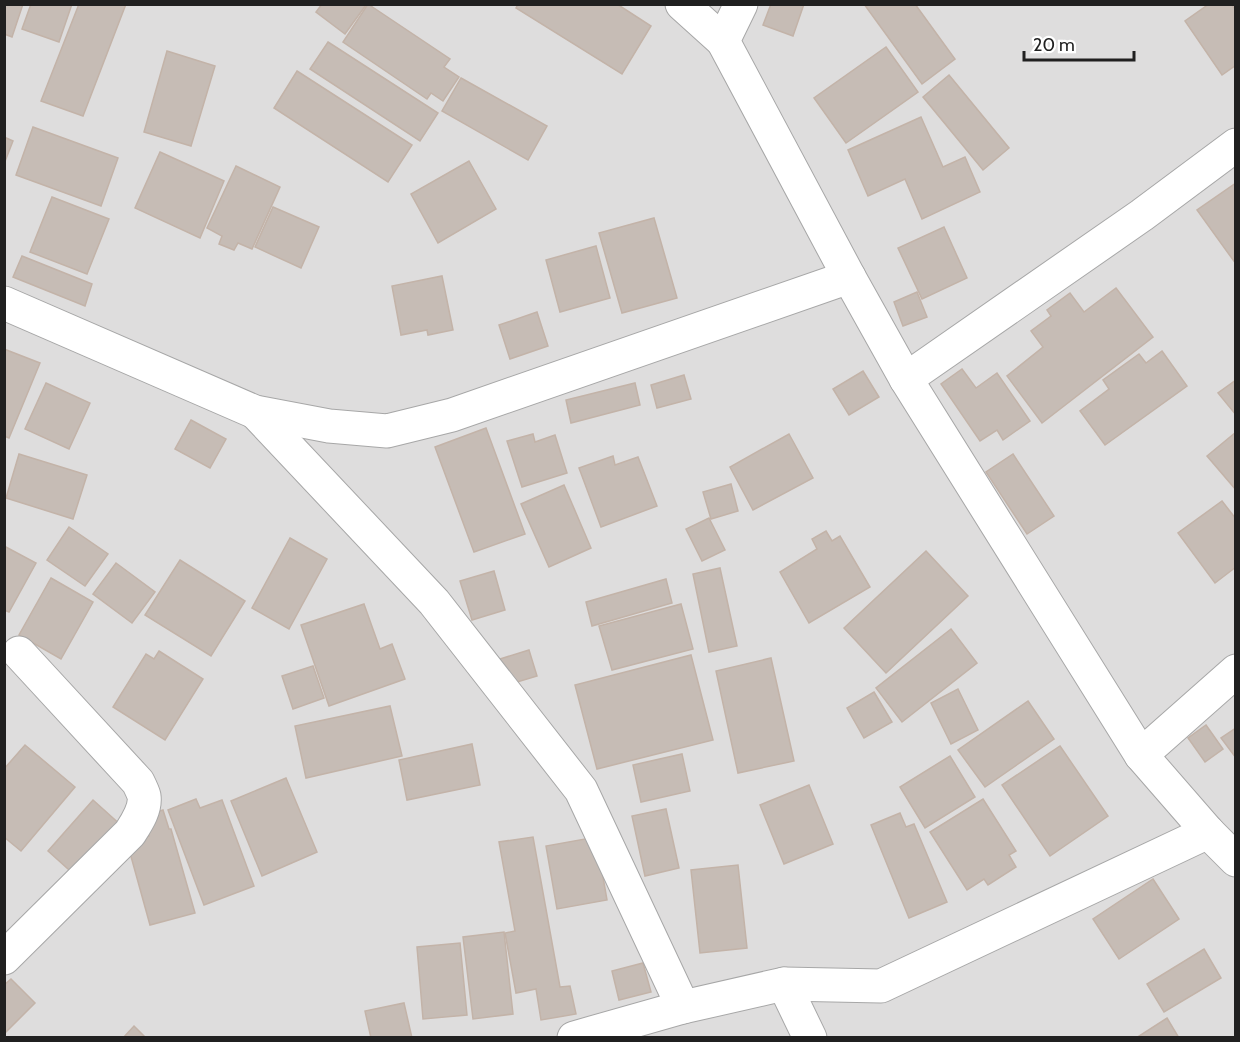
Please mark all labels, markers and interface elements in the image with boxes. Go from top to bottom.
scale bar [1024,24,1134,62]
text: 20 m [1033,34,1075,56]

